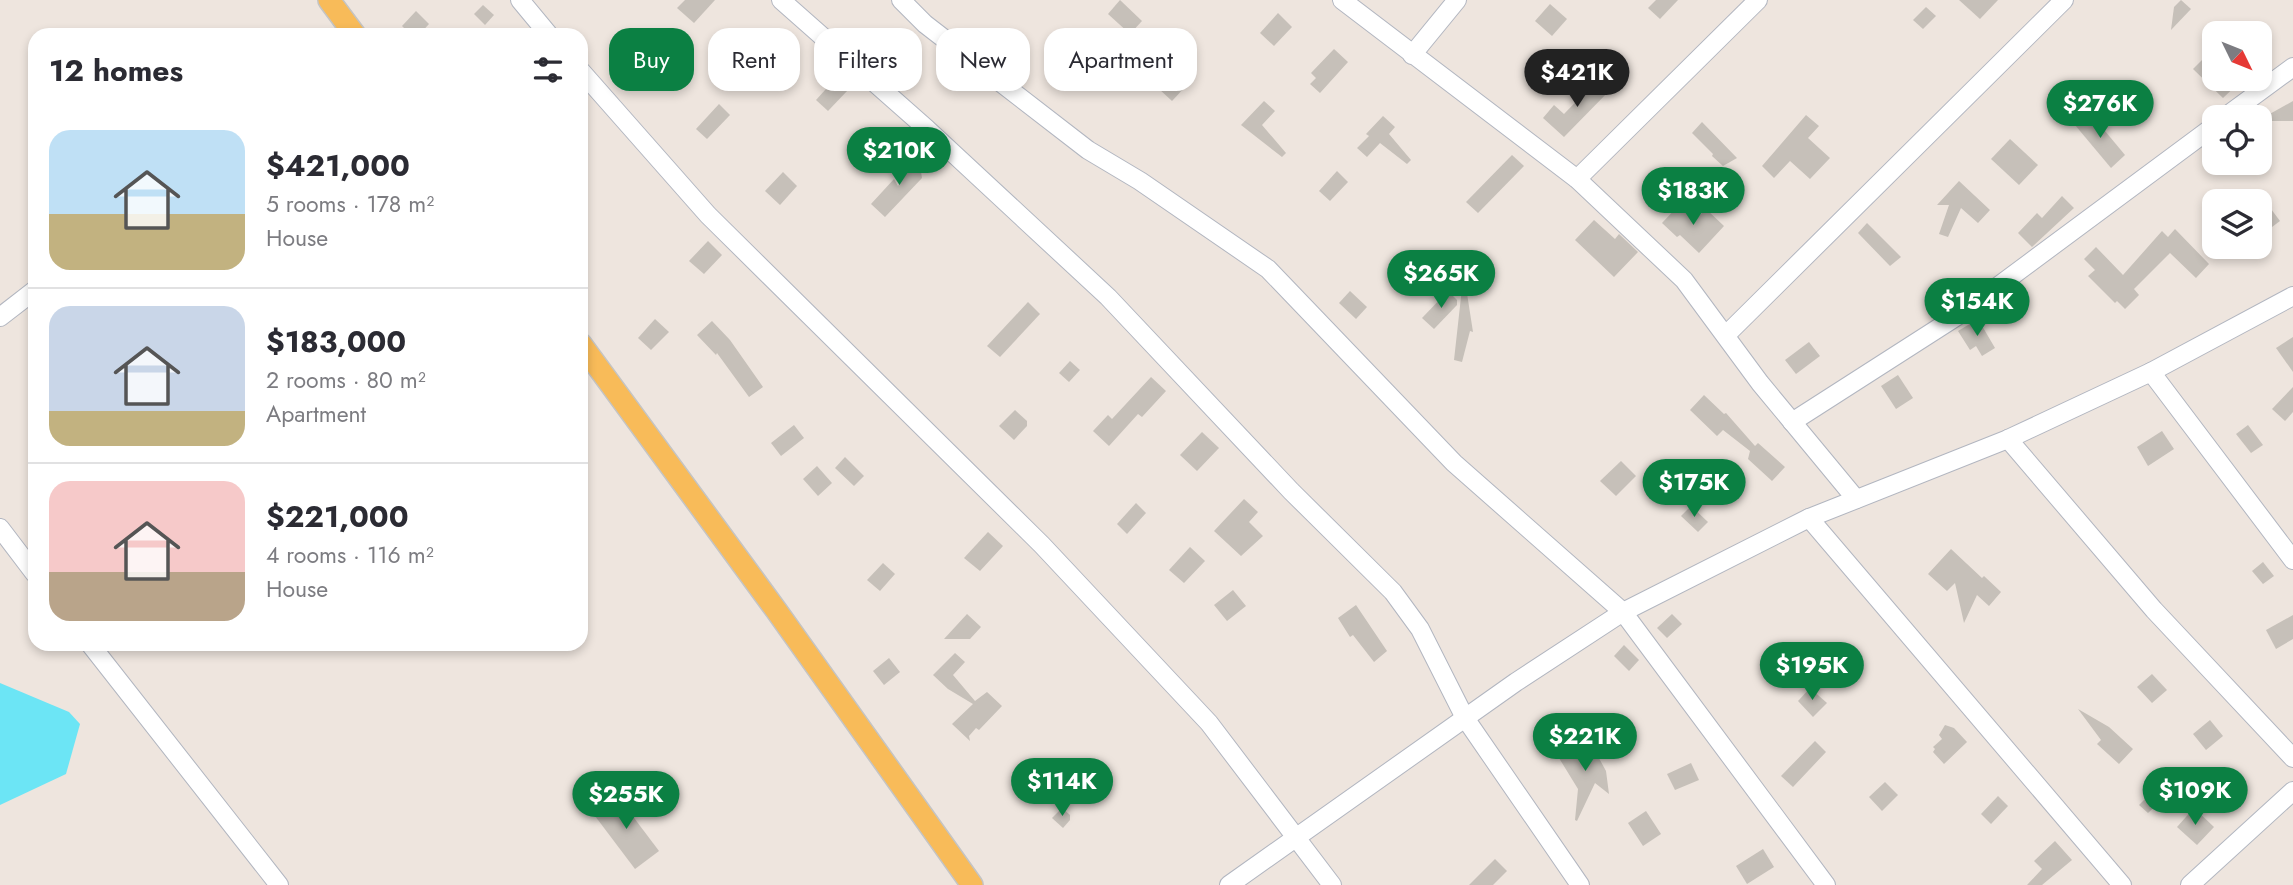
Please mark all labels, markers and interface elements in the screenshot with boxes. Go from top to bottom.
north arrow [2202,21,2272,91]
map controls [2202,21,2272,259]
chip: Buy [609,28,694,91]
chip: Rent [708,28,800,91]
chip: Filters [814,28,922,91]
chip: New [936,28,1030,91]
chip: Apartment [1044,28,1197,91]
text: 12 homes [49,49,183,92]
pin: $421K [1528,50,1626,109]
icon: filters [529,51,567,89]
text: $421K [1540,55,1614,89]
pin: $276K [2051,80,2149,140]
text: $276K [2063,86,2137,120]
button: locate [2202,105,2272,175]
pin: $210K [850,128,948,187]
text: $210K [863,133,935,167]
text: $421,000 [266,144,410,187]
icon: home [105,158,189,242]
pin: $183K [1644,168,1742,227]
text: $183K [1658,173,1728,207]
text: 5 rooms · 178 m² [266,187,434,221]
button: layers [2202,189,2272,259]
text: House [266,221,328,255]
pin: $265K [1392,250,1490,310]
text: $265K [1403,256,1479,290]
pin: $154K [1928,278,2026,338]
text: $154K [1941,284,2013,318]
text: $183,000 [266,320,406,363]
icon: home [105,334,189,418]
text: 2 rooms · 80 m² [266,363,426,397]
text: Apartment [266,397,366,431]
pin: $175K [1645,460,1743,519]
text: $175K [1659,465,1729,499]
text: $221,000 [266,495,409,538]
icon: home [105,509,189,593]
text: 4 rooms · 116 m² [266,538,434,572]
text: House [266,572,328,606]
pin: $195K [1763,642,1861,702]
text: $195K [1776,648,1848,682]
pin: $221K [1536,714,1634,773]
text: $221K [1549,719,1621,753]
pin: $114K [1013,758,1111,818]
text: $114K [1027,764,1097,798]
pin: $109K [2146,768,2244,827]
pin: $255K [577,772,675,831]
text: $109K [2159,773,2231,807]
text: $255K [588,777,664,811]

